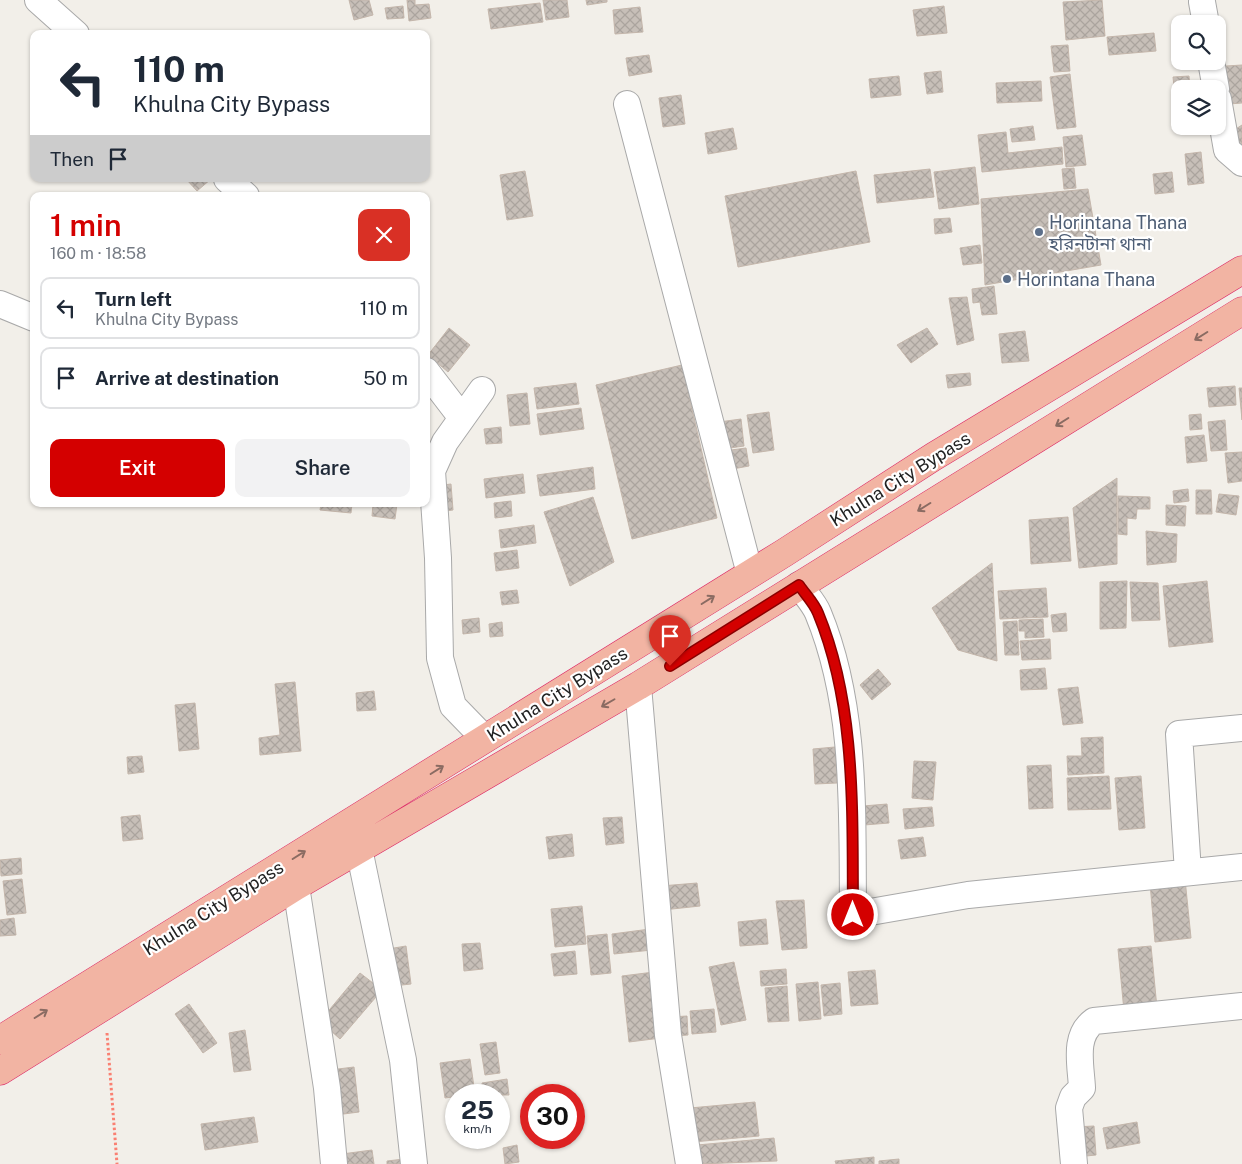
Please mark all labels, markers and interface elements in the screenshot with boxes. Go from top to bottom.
map controls [1171,15,1226,135]
button: search [1171,15,1226,70]
text: 110 m [133,49,225,90]
icon: left [50,50,115,115]
button: layers [1171,80,1226,135]
text: Khulna City Bypass [133,91,330,117]
icon: arrive [104,145,132,173]
text: Then [50,148,94,170]
text: 1 min [50,207,121,243]
button: close [358,209,410,261]
place label: Horintana Thana হরিনটানা থানা [1048,212,1187,254]
marker: Horintana Thana হরিনটানা থানা [1033,226,1045,238]
text: 160 m · 18:58 [50,244,146,263]
place label: Horintana Thana [1017,269,1155,290]
marker: Horintana Thana [1001,273,1013,285]
text: Turn left [95,288,172,310]
icon: left [52,294,80,322]
text: 110 m [360,297,408,319]
text: Khulna City Bypass [95,310,238,329]
one-way arrow [1194,332,1208,342]
icon: arrive [52,364,80,392]
text: Arrive at destination [95,367,279,389]
text: 50 m [363,367,408,389]
one-way arrow [1056,417,1070,427]
street label: Khulna City Bypass [826,427,974,531]
button: Exit [50,439,225,497]
button: Share [235,439,410,497]
one-way arrow [918,503,932,513]
one-way arrow [700,594,714,604]
pin [649,615,691,666]
icon: arrive [656,622,684,650]
street label: Khulna City Bypass [483,642,631,746]
one-way arrow [601,699,615,709]
one-way arrow [429,764,443,774]
one-way arrow [291,850,305,860]
street label: Khulna City Bypass [139,856,287,960]
position arrow [826,888,878,940]
one-way arrow [34,1009,48,1019]
speed limit sign: 30 [520,1084,585,1149]
text: 25 [461,1095,494,1125]
text: km/h [463,1122,492,1136]

